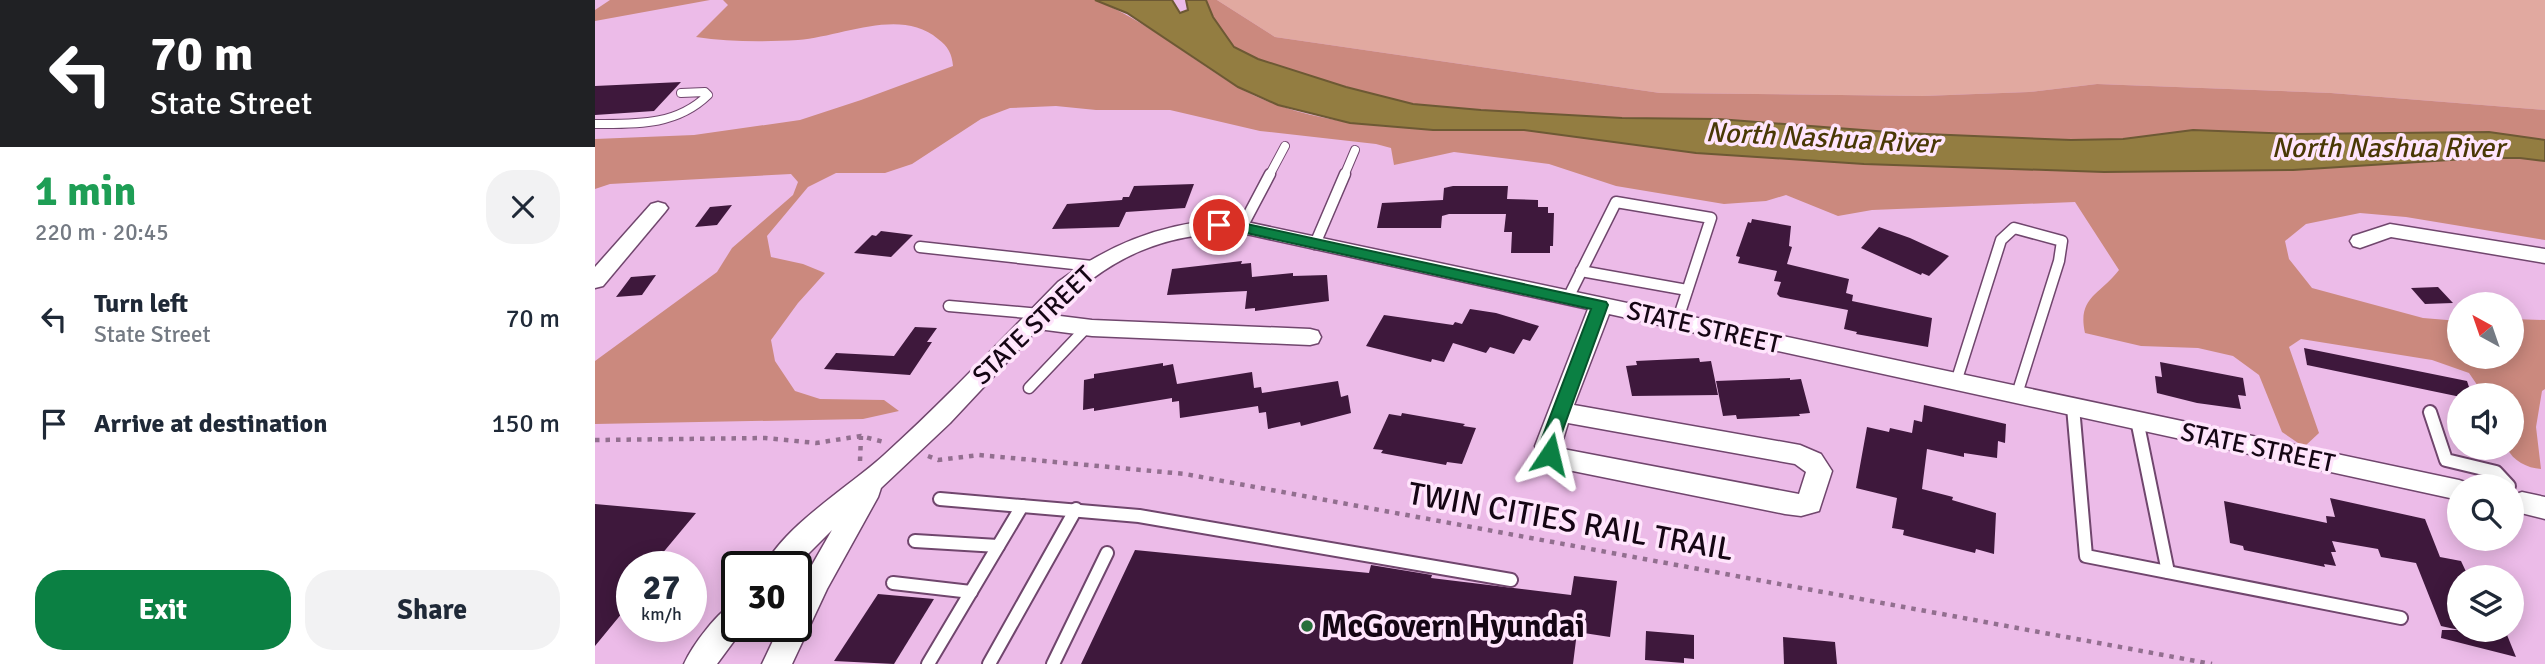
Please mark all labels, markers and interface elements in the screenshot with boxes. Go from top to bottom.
text: 70 m [150,24,253,84]
icon: left [35,28,126,119]
text: State Street [150,84,312,123]
water label: North Nashua River [1705,115,1943,161]
water label: North Nashua River [2272,131,2508,165]
text: 1 min [35,166,136,217]
button: close [486,170,560,244]
pin [1189,195,1249,255]
icon: arrive [1200,206,1238,244]
text: 220 m · 20:45 [35,218,169,247]
street label: STATE STREET [966,260,1101,392]
text: Turn left [94,288,188,320]
north arrow [2447,292,2523,369]
map controls [2447,292,2524,642]
street label: STATE STREET [1624,295,1784,361]
icon: left [35,300,73,338]
text: 70 m [505,303,560,335]
text: State Street [94,320,211,349]
button: sound [2447,383,2524,460]
icon: arrive [35,405,73,443]
text: Arrive at destination [94,408,327,440]
text: 150 m [491,408,560,440]
street label: STATE STREET [2178,416,2338,480]
position arrow [1513,417,1587,491]
street label: TWIN CITIES RAIL TRAIL [1405,474,1737,569]
button: search [2447,474,2524,551]
speed limit sign: 30 [721,551,812,642]
button: layers [2447,565,2524,642]
text: 27 [643,566,680,609]
button: Exit [35,570,291,650]
button: Share [305,570,560,650]
text: km/h [641,603,682,625]
place label: McGovern Hyundai [1321,607,1585,646]
marker: McGovern Hyundai [1299,618,1315,634]

